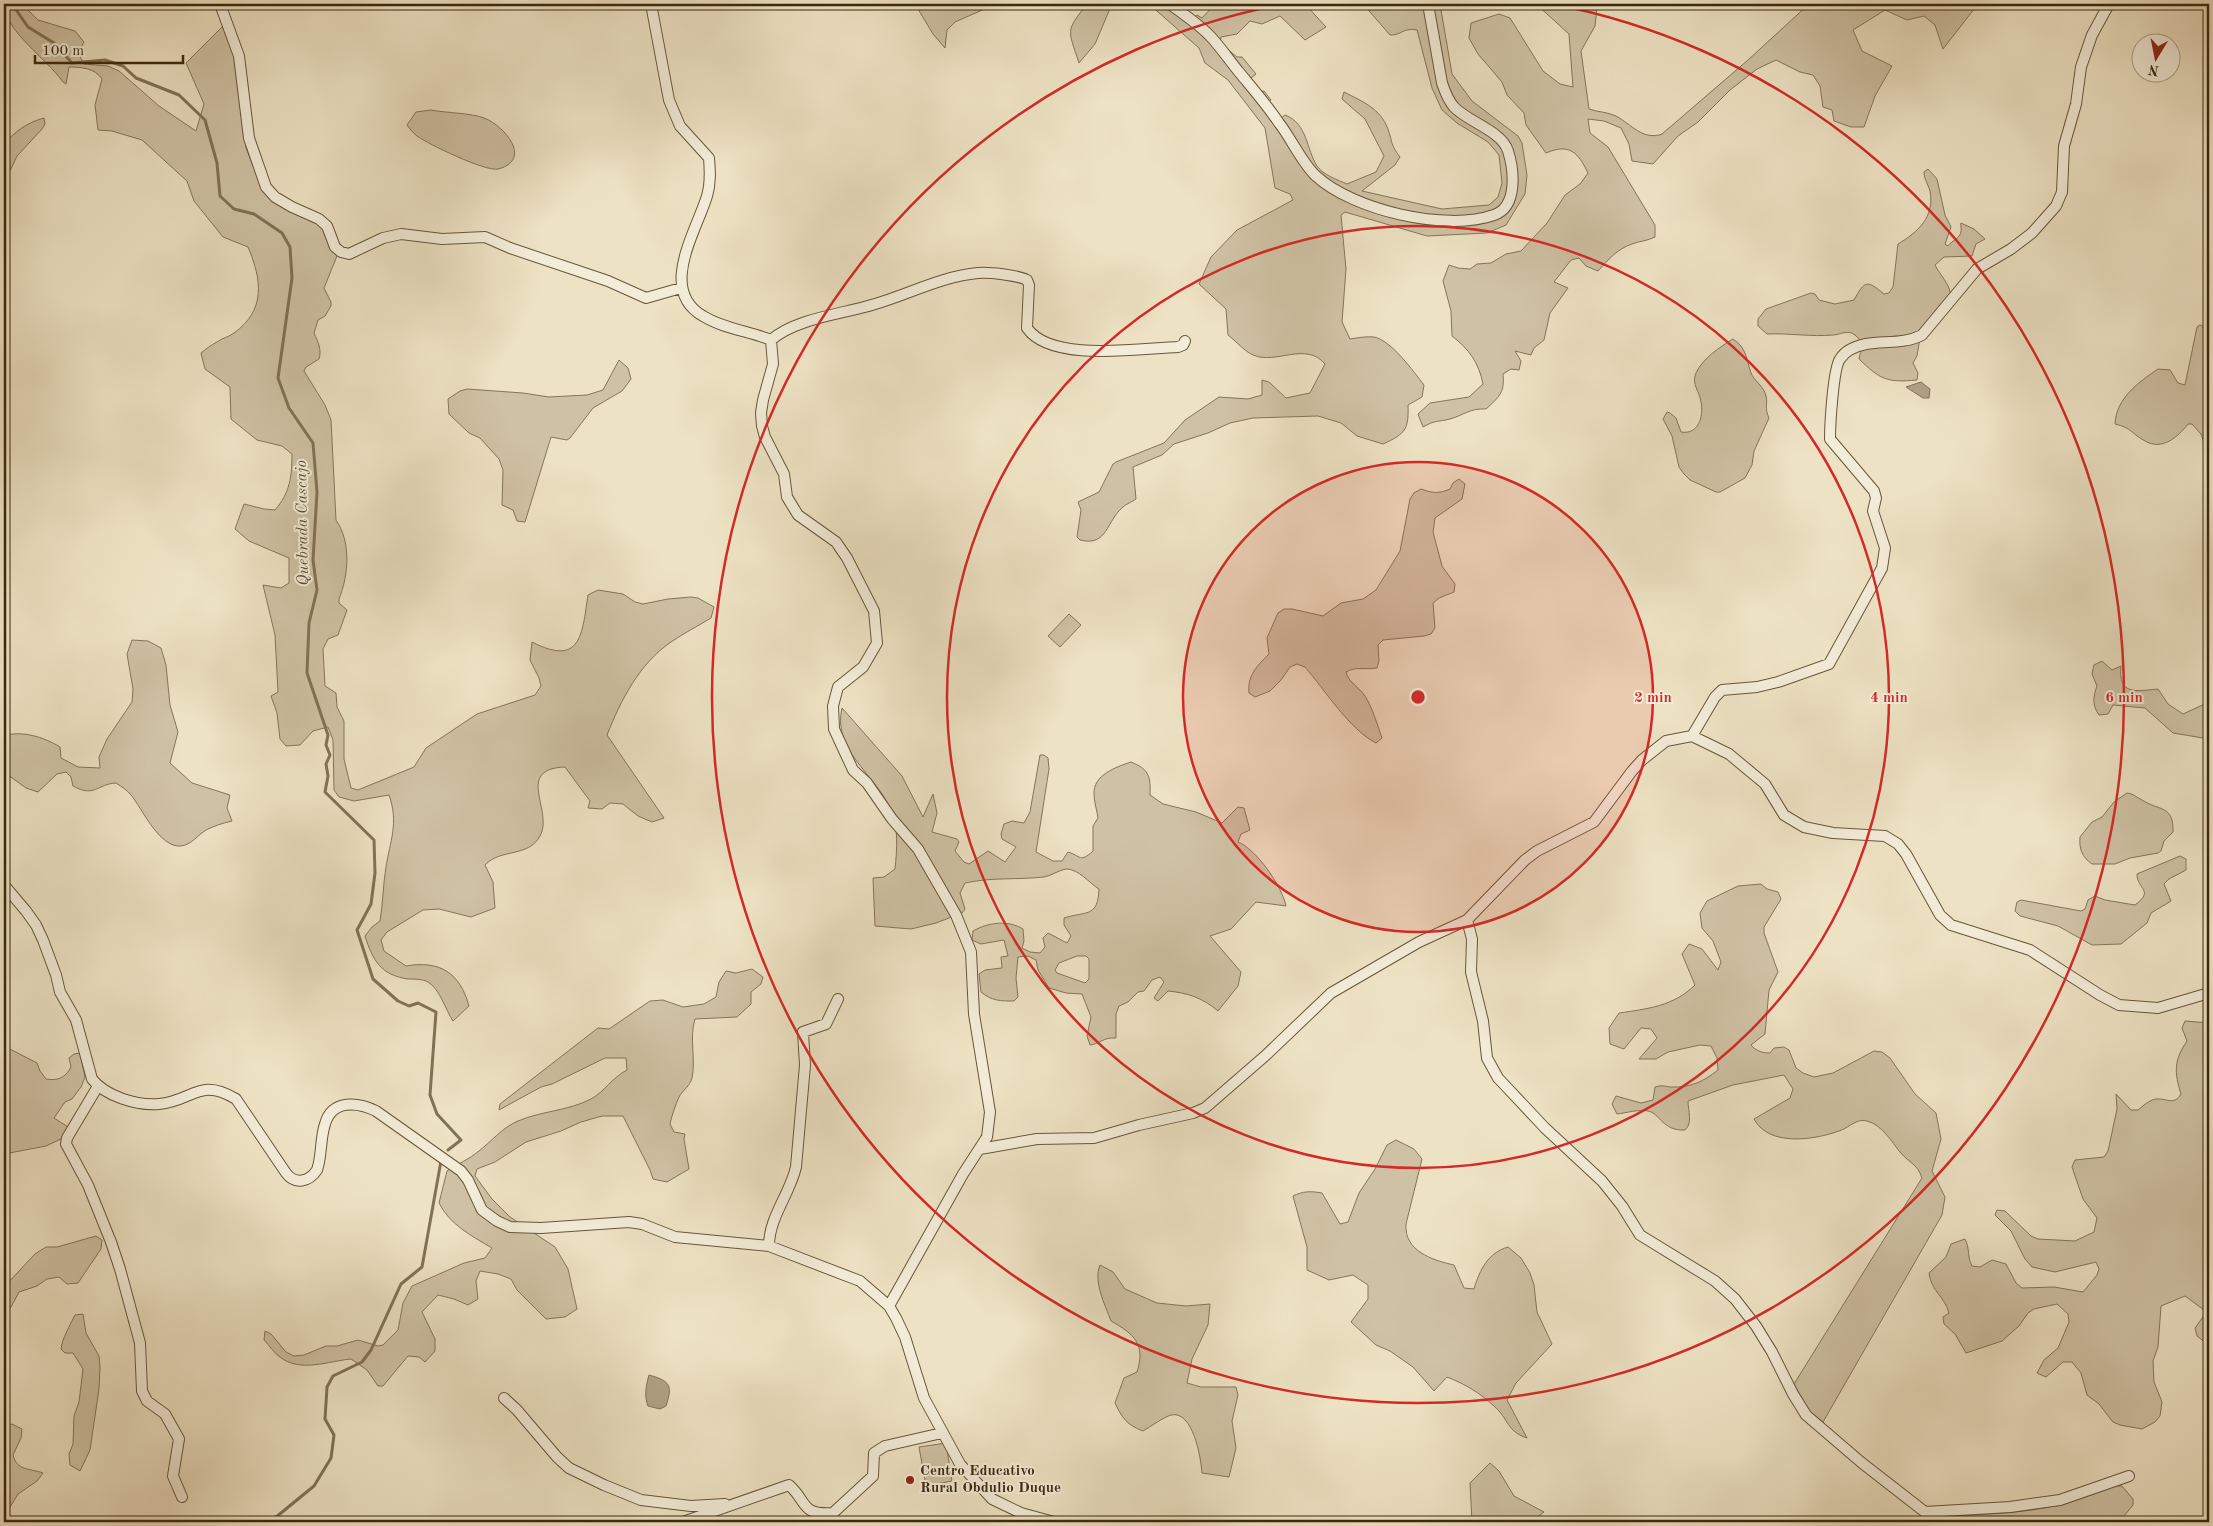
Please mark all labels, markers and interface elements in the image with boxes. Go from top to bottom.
scale bar [35,32,182,64]
north arrow [2130,32,2180,82]
text: 100 m [42,44,84,59]
text: N [2147,62,2160,78]
water label: Quebrada Cascajo [294,460,312,586]
centre of rings [1409,688,1427,706]
text: 2 min [1634,691,1672,706]
text: 4 min [1870,691,1908,706]
text: 6 min [2105,691,2143,706]
place label: Centro Educativo Rural Obdulio Duque [920,1464,1061,1496]
marker: Centro Educativo Rural Obdulio Duque [904,1474,916,1486]

